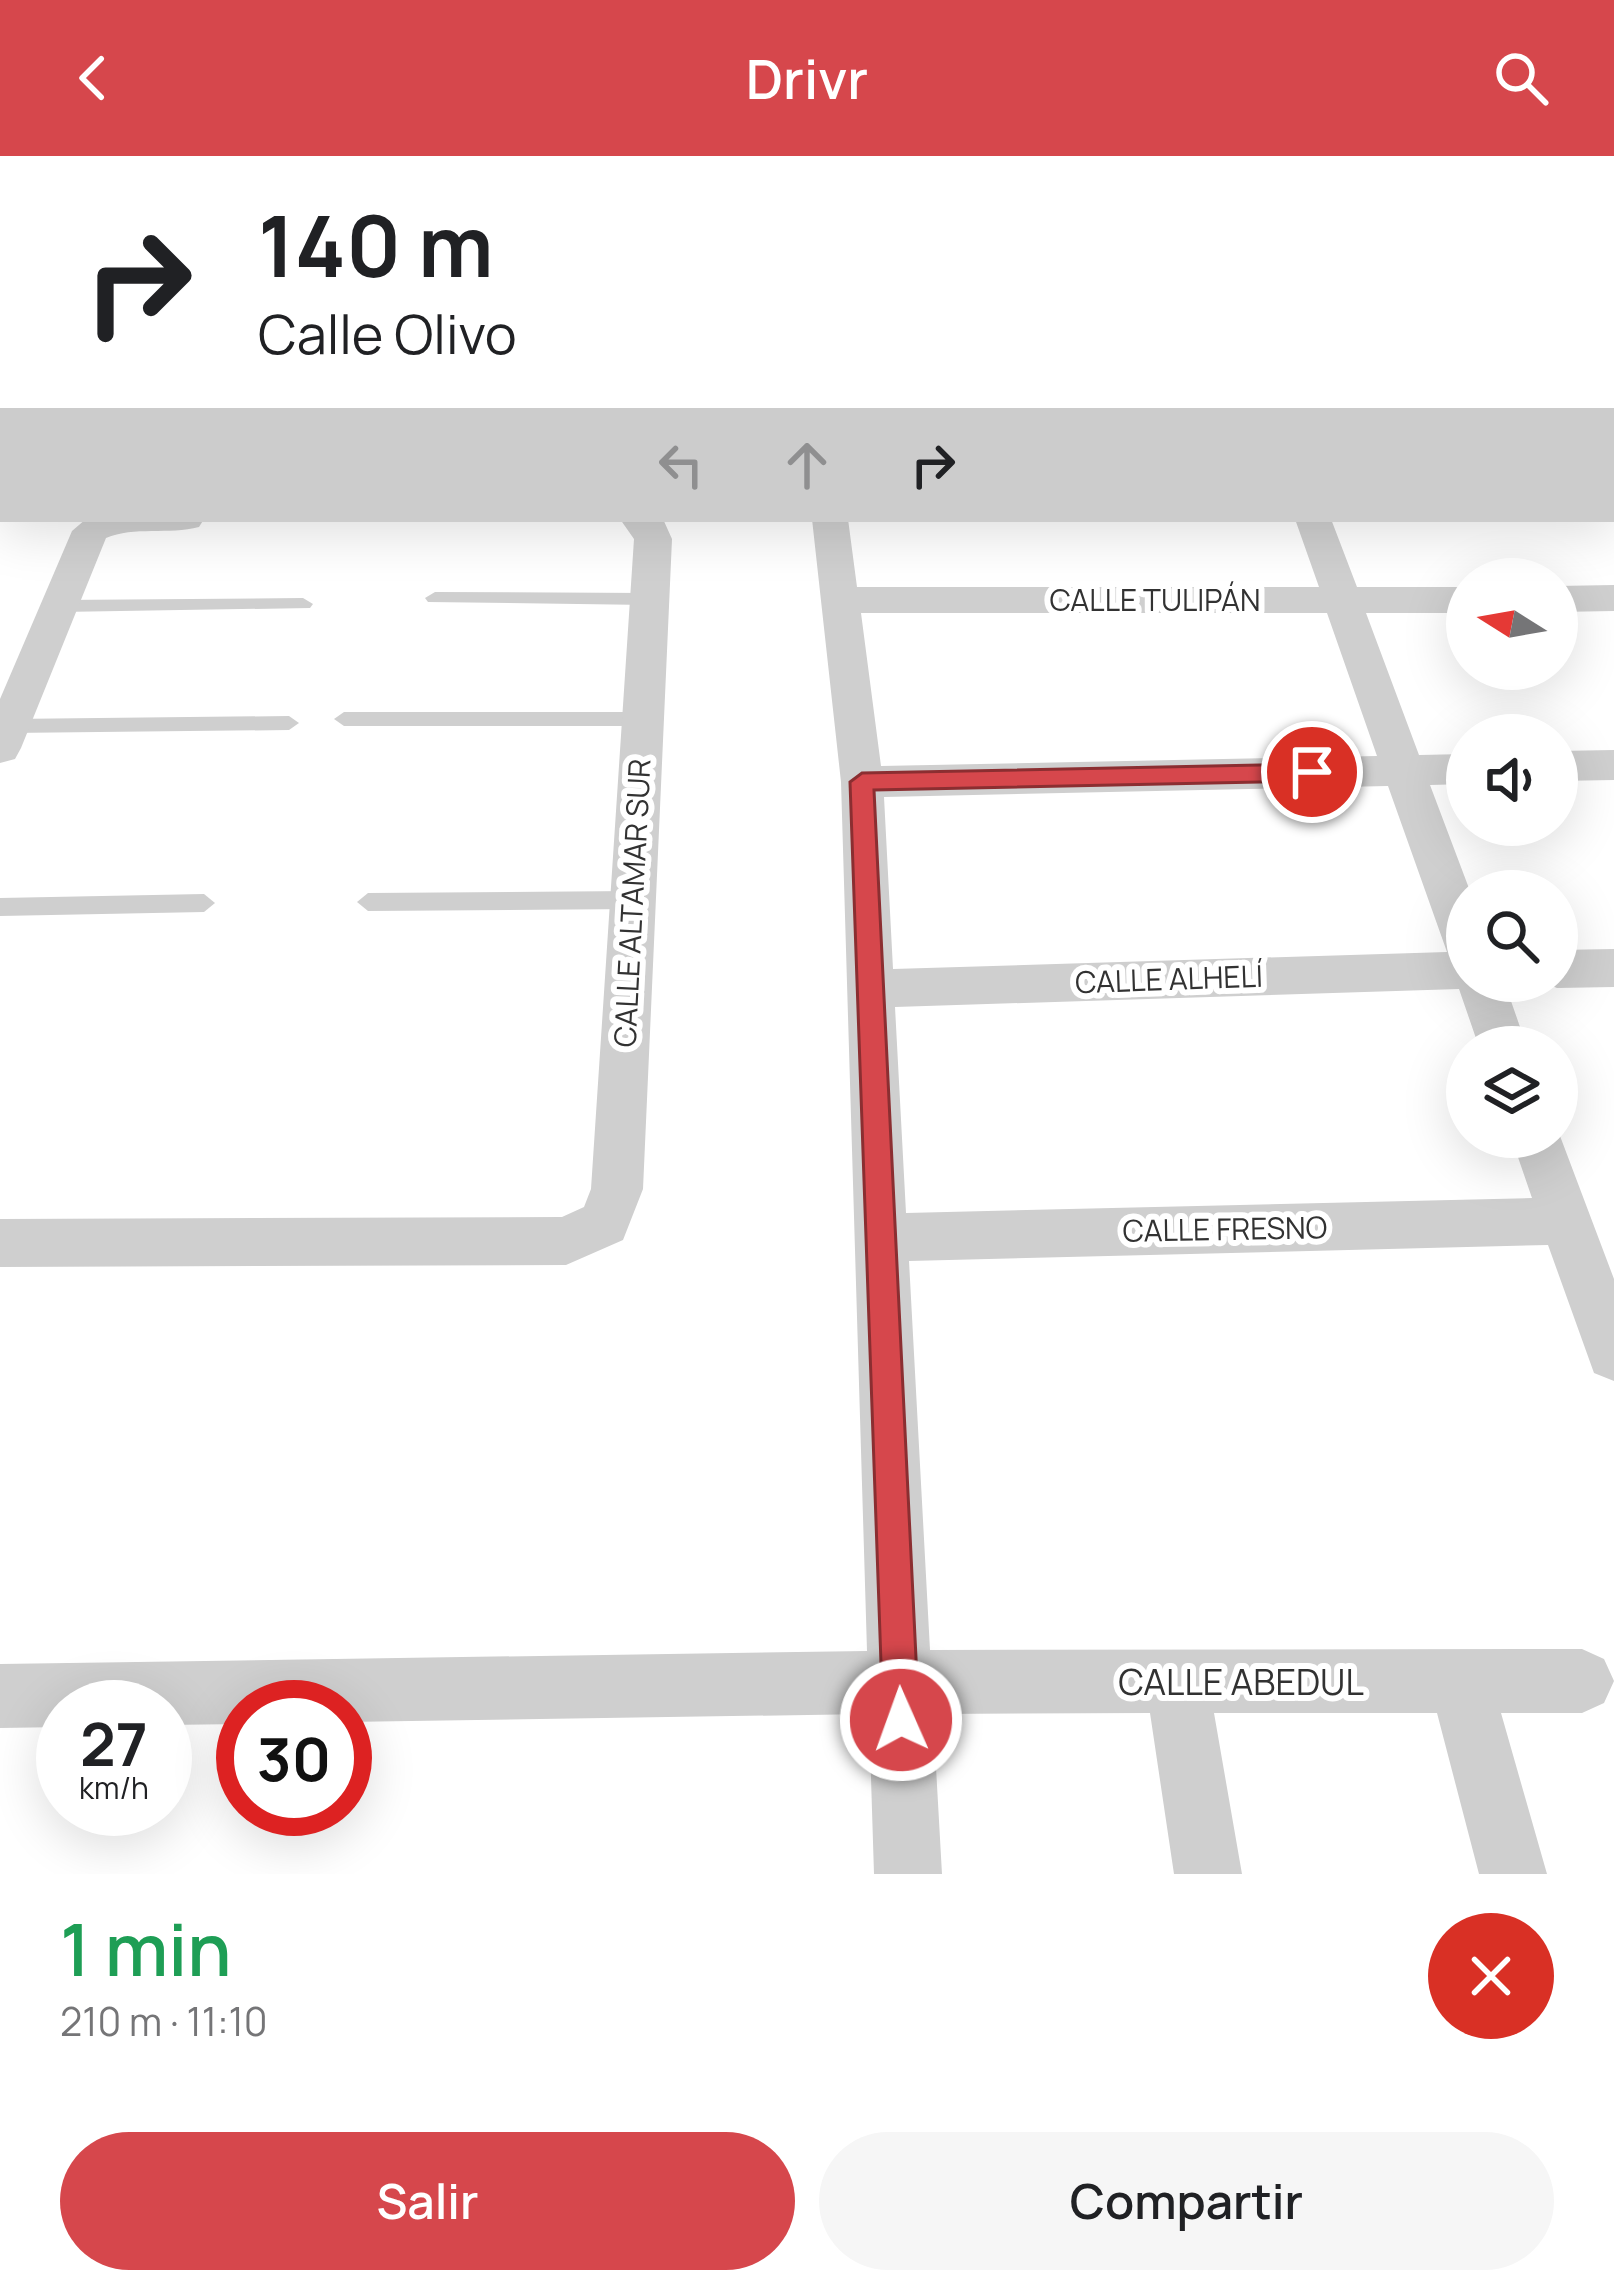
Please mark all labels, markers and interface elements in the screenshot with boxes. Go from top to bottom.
text: Drivr [746,41,868,115]
icon: back [60,45,126,111]
icon: search [1488,45,1554,111]
text: 140 m [258,187,494,302]
icon: right [60,204,216,360]
text: Calle Olivo [258,296,517,370]
icon: left [648,432,714,498]
icon: ahead [774,432,840,498]
icon: right [900,432,966,498]
north arrow [1446,558,1578,690]
map controls [1446,558,1578,1158]
street label: CALLE TULIPÁN [1049,579,1261,620]
button: sound [1446,714,1578,846]
pin [1261,721,1363,823]
icon: arrive [1279,739,1345,805]
street label: CALLE ALTAMAR SUR [603,758,660,1048]
button: search [1446,870,1578,1002]
street label: CALLE ALHELÍ [1074,955,1264,1002]
button: layers [1446,1026,1578,1158]
street label: CALLE FRESNO [1122,1206,1328,1251]
position arrow [838,1657,964,1783]
street label: CALLE ABEDUL [1118,1657,1364,1706]
speed limit sign: 30 [216,1680,372,1836]
text: 27 [80,1702,148,1784]
text: km/h [79,1767,149,1808]
text: 1 min [60,1899,232,1998]
button: close [1428,1913,1554,2039]
text: 210 m · 11:10 [60,1994,268,2048]
button: Salir [60,2132,795,2270]
button: Compartir [819,2132,1554,2270]

